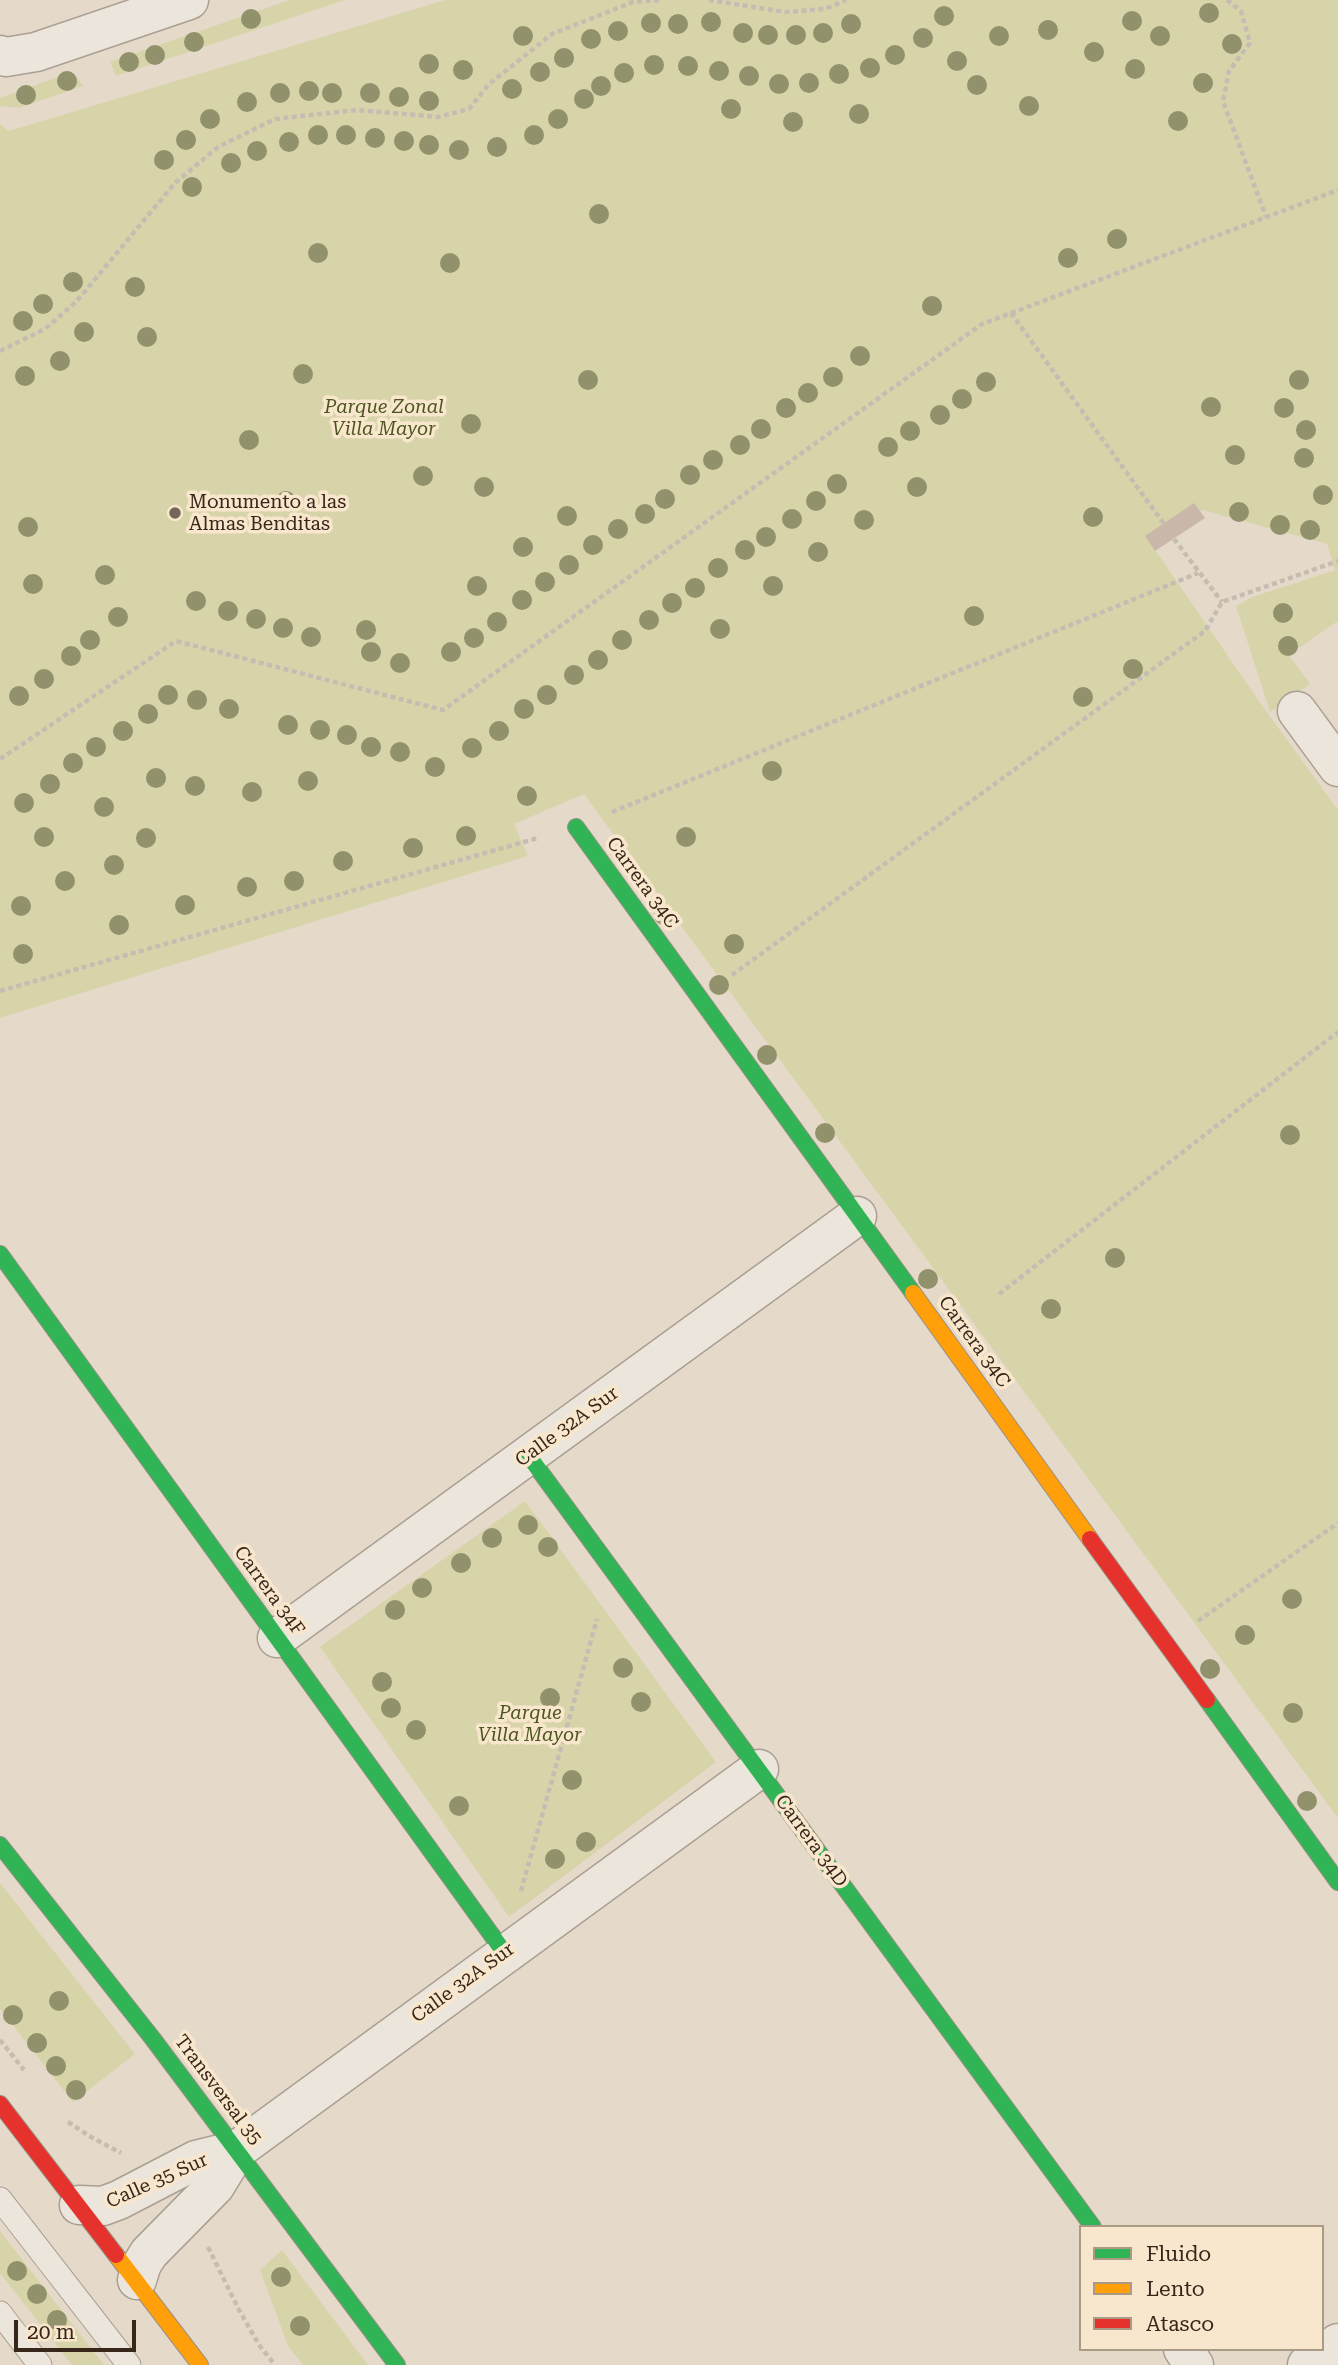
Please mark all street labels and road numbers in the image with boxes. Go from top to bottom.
street label: Carrera 34C [601,833,683,933]
street label: Carrera 34C [933,1292,1015,1392]
street label: Calle 32A Sur [511,1382,623,1472]
street label: Carrera 34F [229,1542,309,1640]
street label: Carrera 34D [770,1790,852,1892]
street label: Calle 32A Sur [407,1938,519,2028]
street label: Transversal 35 [169,2031,267,2149]
street label: Calle 35 Sur [103,2149,211,2213]

